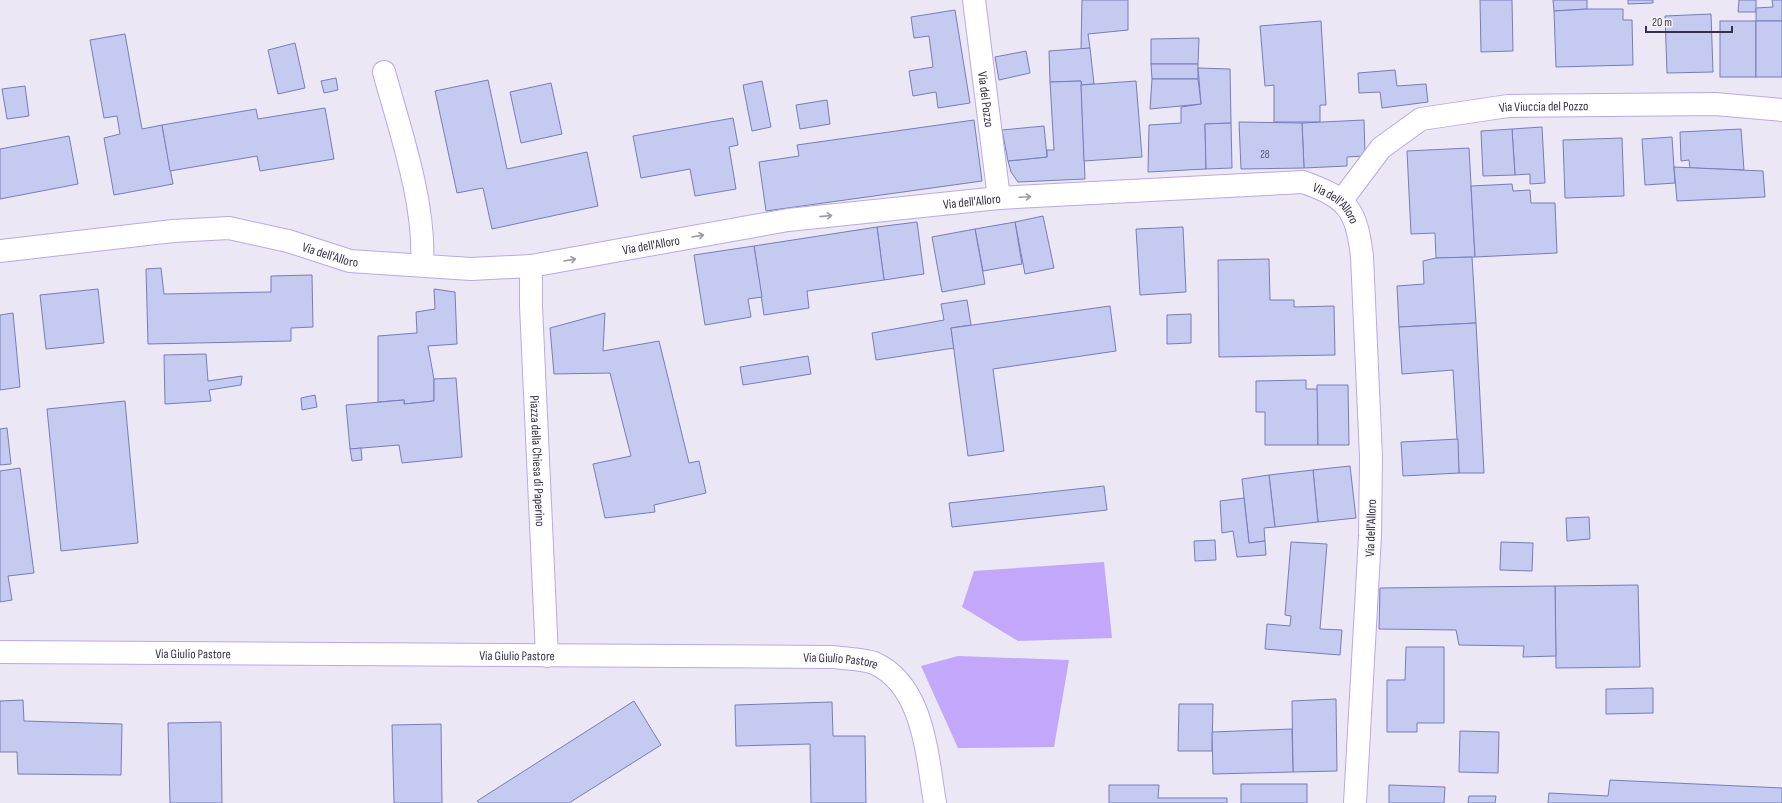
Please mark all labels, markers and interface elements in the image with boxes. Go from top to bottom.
scale bar [1646,8,1732,34]
text: 20 m [1652,15,1672,30]
street label: Via del Pozzo [974,71,997,128]
street label: Via Viuccia del Pozzo [1498,98,1588,116]
house number: 28 [1260,148,1270,161]
street label: Via dell'Alloro [1310,179,1362,226]
street label: Via dell'Alloro [942,191,1001,213]
one-way arrow [1018,193,1031,200]
one-way arrow [819,213,832,220]
one-way arrow [691,232,704,240]
street label: Via dell'Alloro [621,233,681,258]
street label: Via dell'Alloro [300,239,359,271]
one-way arrow [563,255,576,263]
street label: Piazza della Chiesa di Paperino [526,395,548,527]
street label: Via dell'Alloro [1362,499,1380,557]
street label: Via Giulio Pastore [155,646,231,662]
street label: Via Giulio Pastore [479,648,555,664]
street label: Via Giulio Pastore [803,650,881,673]

